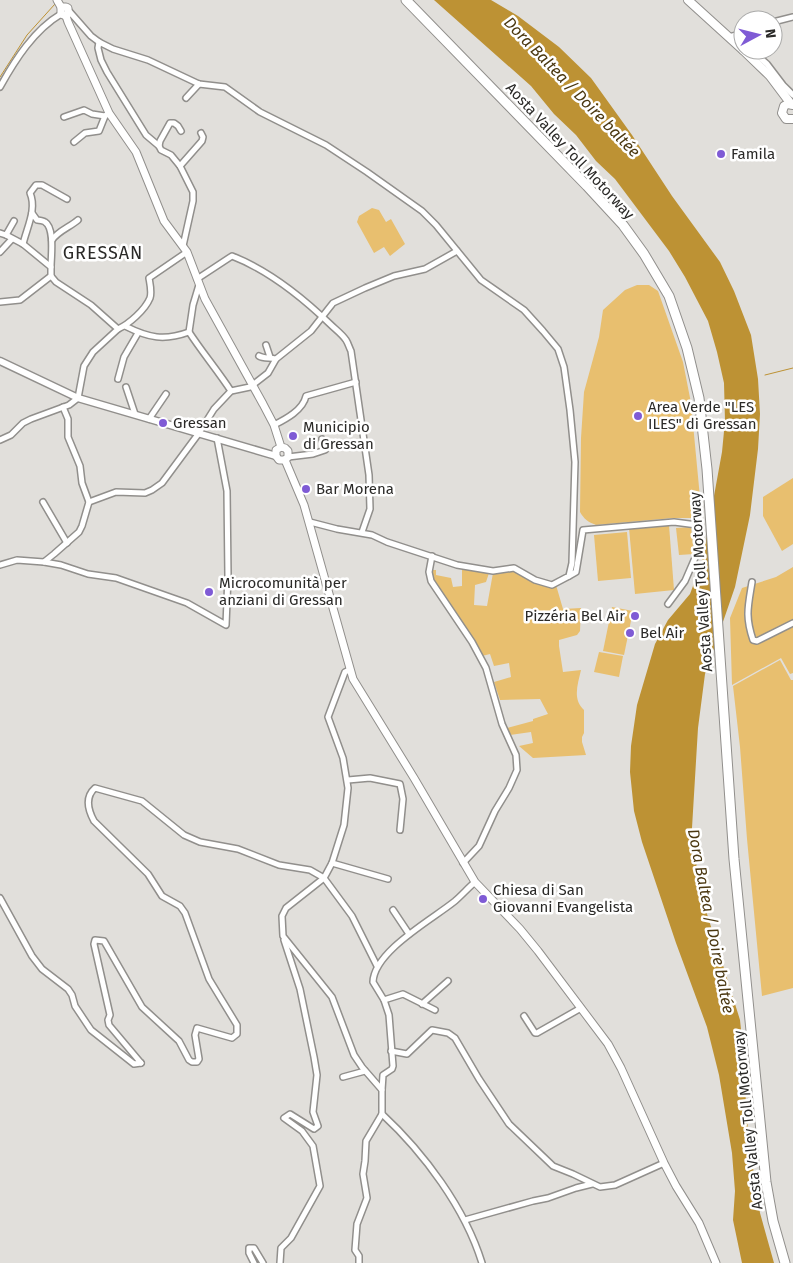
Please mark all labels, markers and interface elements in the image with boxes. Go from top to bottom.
north arrow [733,10,783,60]
water label: Dora Baltea / Doire baltée [500,13,644,161]
text: N [761,28,779,39]
street label: Aosta Valley Toll Motorway [502,79,638,224]
place label: Famila [731,145,775,163]
marker: Famila [715,148,727,160]
district label: GRESSAN [63,242,143,264]
place label: Area Verde "LES ILES" di Gressan [648,398,757,433]
marker: Area Verde "LES ILES" di Gressan [632,410,644,422]
place label: Gressan [173,414,227,432]
marker: Gressan [157,417,169,429]
place label: Municipio di Gressan [303,418,374,453]
marker: Municipio di Gressan [287,430,299,442]
place label: Bar Morena [316,480,394,498]
marker: Bar Morena [300,483,312,495]
street label: Aosta Valley Toll Motorway [686,491,716,673]
place label: Microcomunità per anziani di Gressan [219,574,347,609]
marker: Microcomunità per anziani di Gressan [203,586,215,598]
place label: Pizzéria Bel Air [524,607,625,625]
marker: Pizzéria Bel Air [629,610,641,622]
place label: Bel Air [640,624,684,642]
marker: Bel Air [624,627,636,639]
water label: Dora Baltea / Doire baltée [684,827,738,1015]
place label: Chiesa di San Giovanni Evangelista [493,881,633,916]
marker: Chiesa di San Giovanni Evangelista [477,893,489,905]
street label: Aosta Valley Toll Motorway [730,1029,766,1211]

